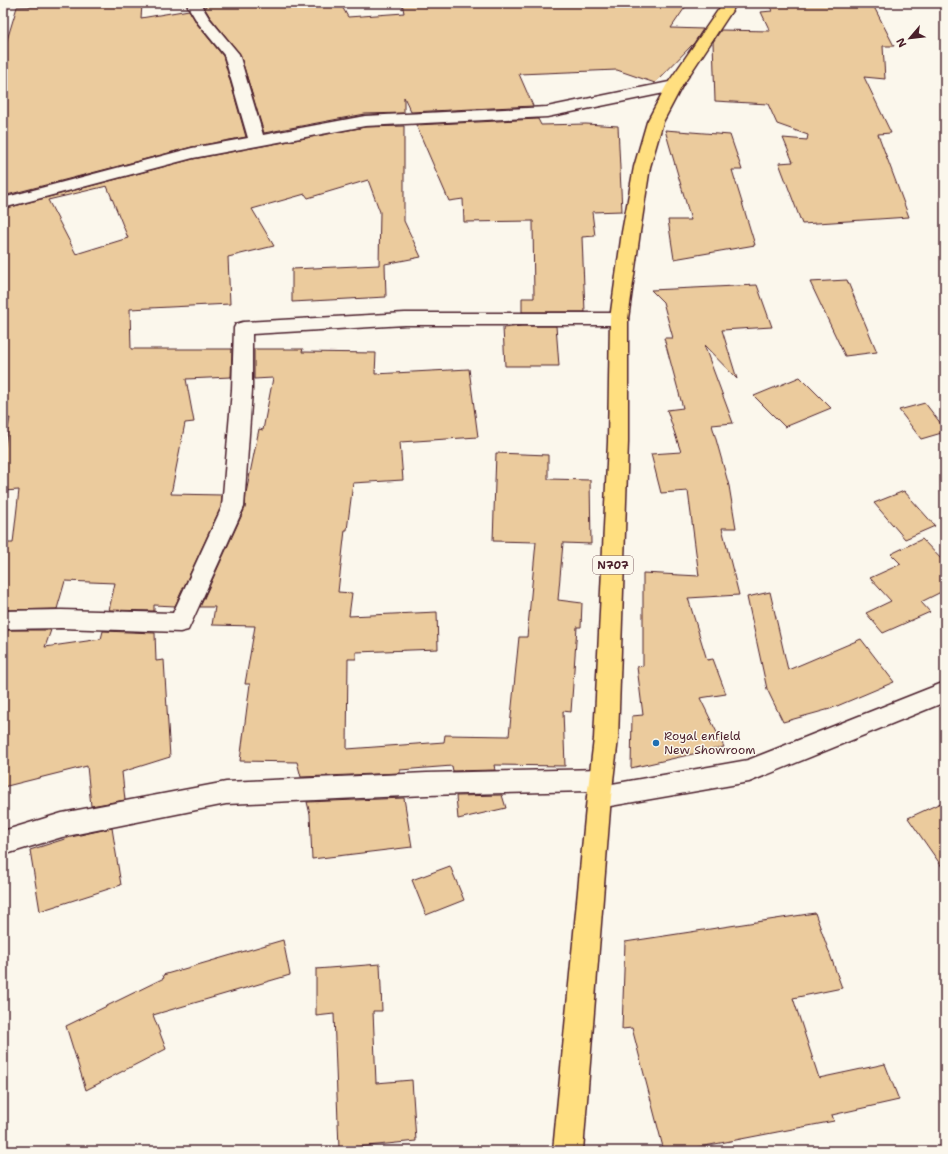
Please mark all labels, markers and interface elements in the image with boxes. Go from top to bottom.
north arrow [890,18,930,58]
text: N [893,35,910,50]
road number: N707 [593,556,633,574]
place label: Royal enfield New Showroom [664,728,756,758]
marker: Royal enfield New Showroom [651,738,661,748]

